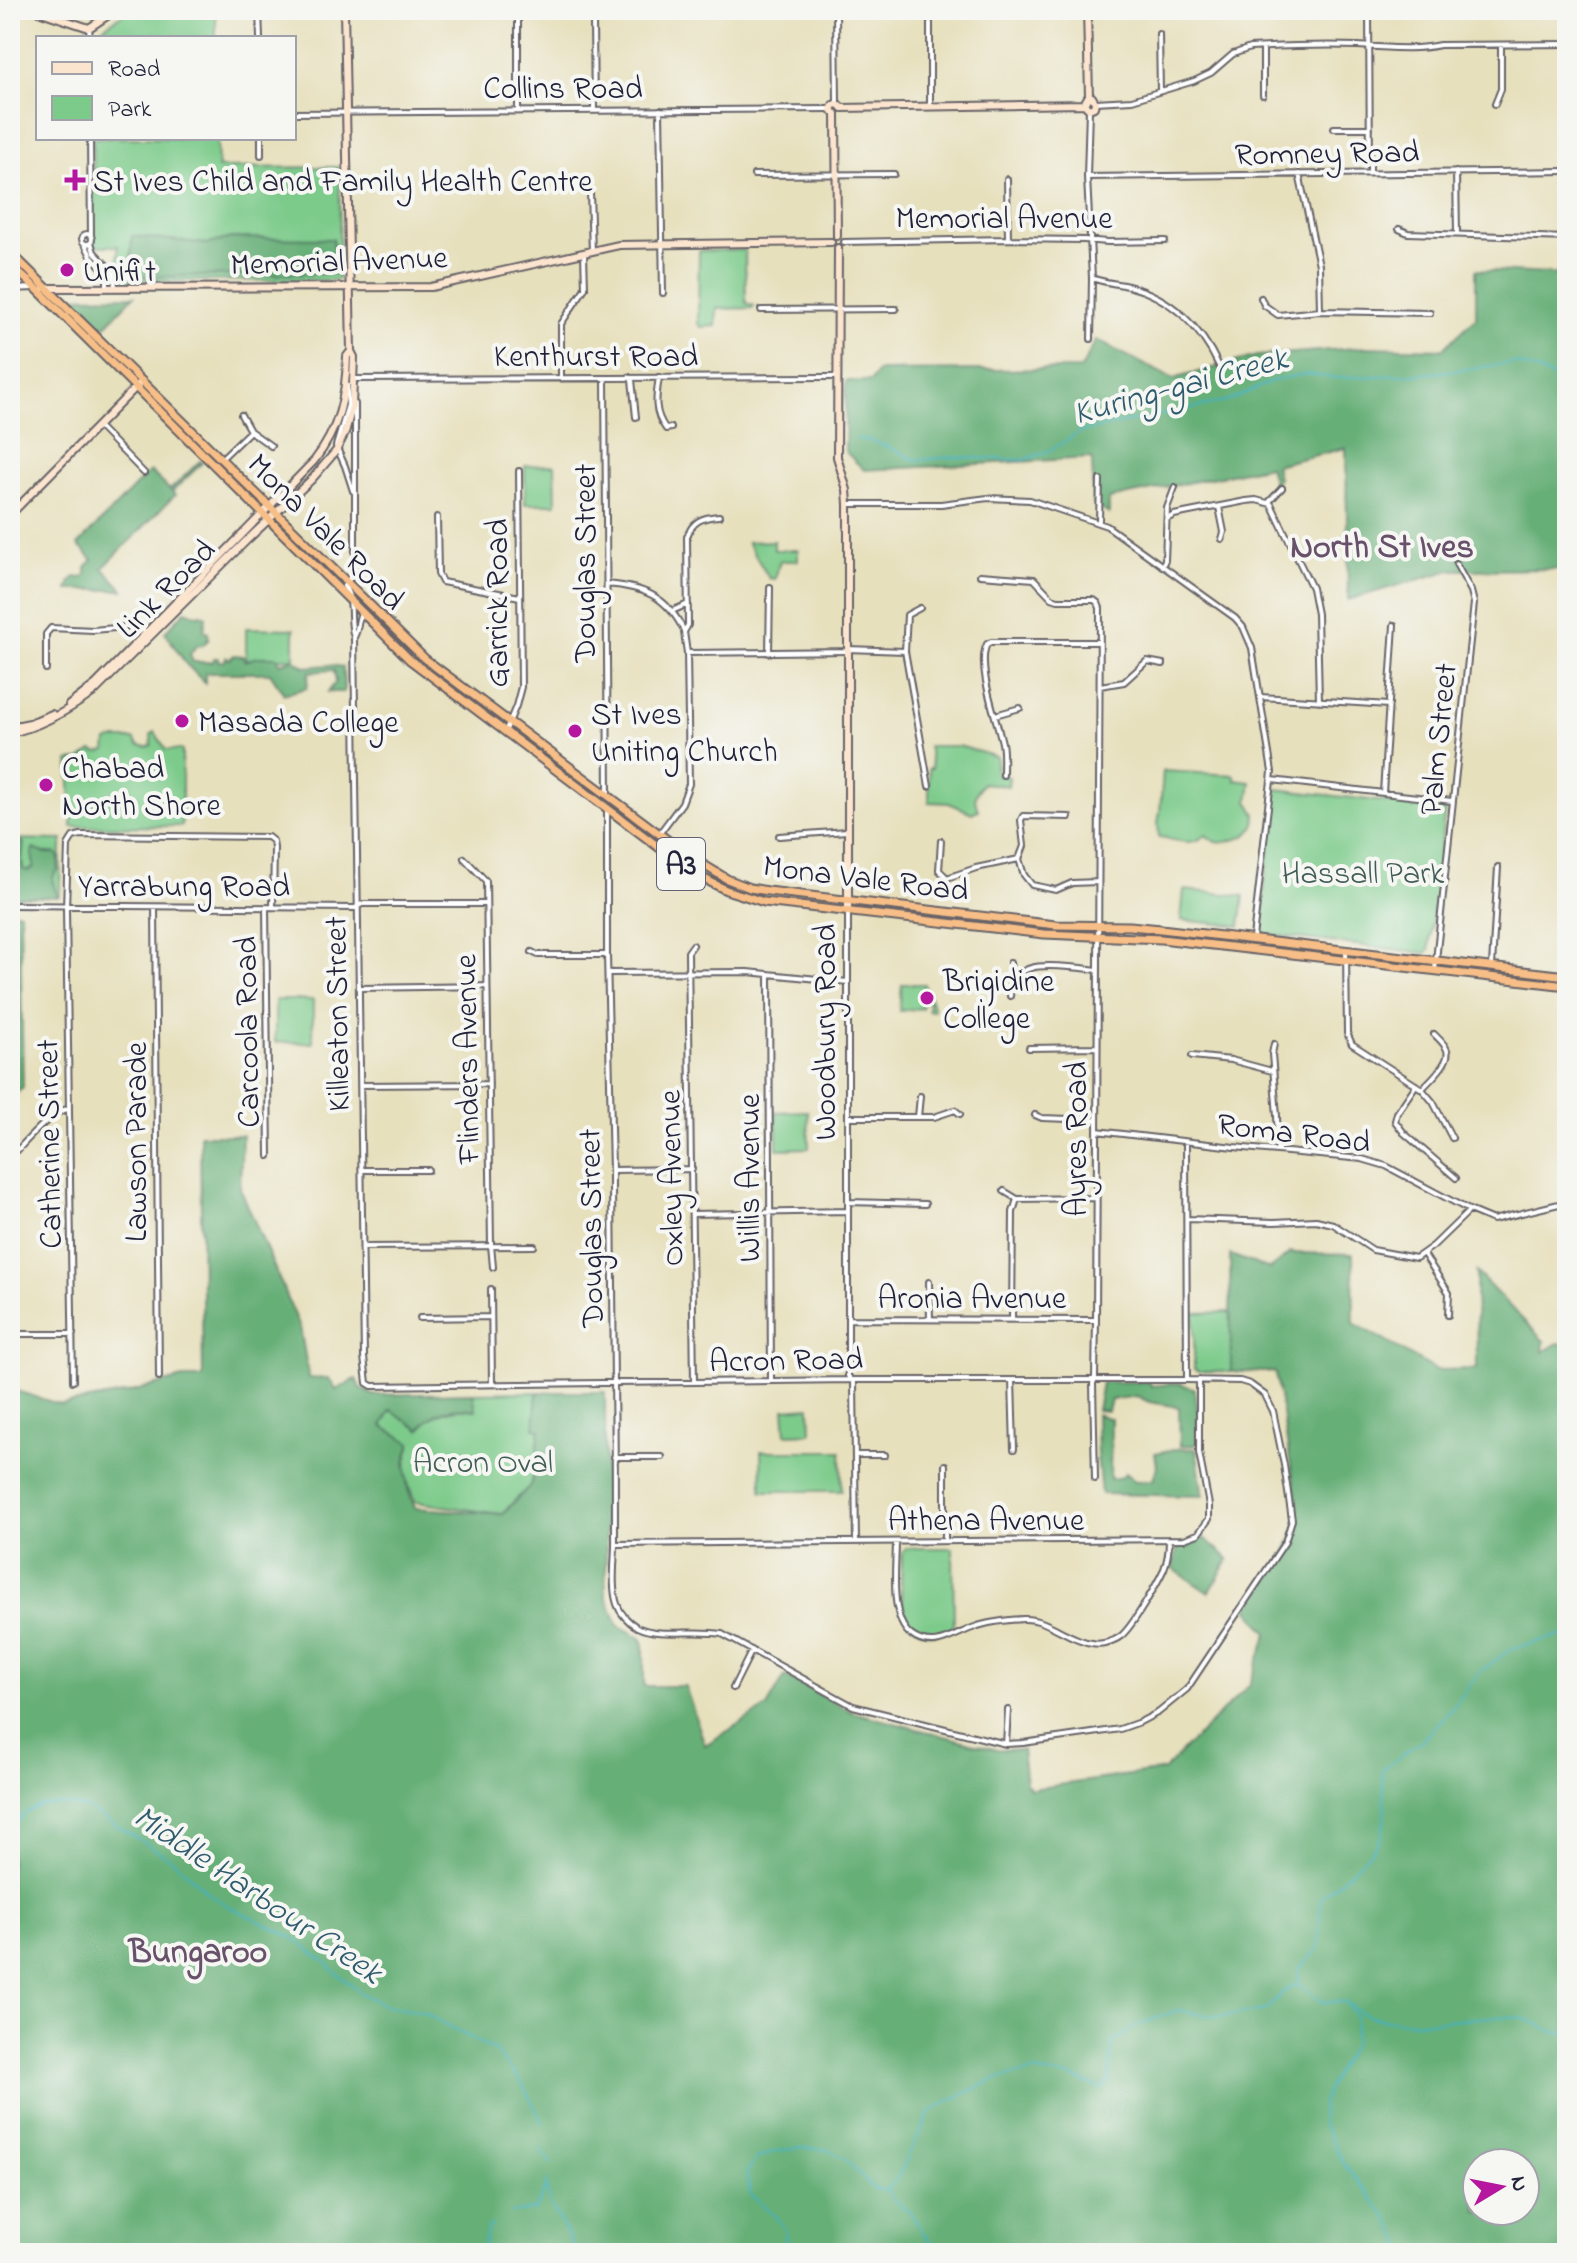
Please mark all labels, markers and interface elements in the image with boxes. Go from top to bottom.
legend [36,36,296,140]
text: Road [108,53,161,88]
street label: Collins Road [483,67,643,114]
text: Park [108,93,152,128]
street label: Romney Road [1234,130,1420,181]
place label: St Ives Child and Family Health Centre [93,160,593,207]
marker: St Ives Child and Family Health Centre [64,169,86,191]
street label: Memorial Avenue [895,197,1113,244]
street label: Memorial Avenue [230,236,449,291]
place label: Unifit [83,250,156,297]
marker: Unifit [58,261,76,279]
street label: Kenthurst Road [494,335,698,382]
water label: Kuring-gai Creek [1068,335,1296,441]
street label: Mona Vale Road [235,444,414,623]
street label: Douglas Street [564,463,611,664]
street label: Garrick Road [476,519,523,687]
district label: North St Ives [1290,524,1474,574]
street label: Link Road [107,530,228,651]
street label: Palm Street [1409,661,1472,818]
place label: St Ives Uniting Church [591,693,778,777]
place label: Masada College [198,701,399,748]
marker: Masada College [173,712,191,730]
marker: St Ives Uniting Church [566,722,584,740]
place label: Chabad North Shore [62,747,221,831]
marker: Chabad North Shore [37,776,55,794]
road number: A3 [657,838,705,890]
street label: Mona Vale Road [760,845,971,916]
park label: Hassall Park [1282,852,1445,899]
street label: Yarrabung Road [78,865,290,912]
street label: Killeaton Street [314,916,365,1112]
street label: Woodbury Road [804,924,851,1140]
street label: Carcoola Road [224,936,275,1128]
street label: Flinders Avenue [444,953,495,1165]
place label: Brigidine College [942,960,1055,1044]
marker: Brigidine College [918,989,936,1007]
street label: Catherine Street [26,1039,77,1249]
street label: Lawson Parade [115,1041,162,1242]
street label: Ayres Road [1055,1061,1102,1217]
street label: Oxley Avenue [648,1089,699,1267]
street label: Willis Avenue [728,1093,775,1262]
street label: Roma Road [1214,1103,1373,1168]
street label: Douglas Street [568,1128,619,1329]
street label: Aronia Avenue [878,1277,1067,1324]
street label: Acron Road [709,1338,863,1387]
park label: Acron Oval [413,1441,553,1488]
street label: Athena Avenue [888,1499,1085,1546]
water label: Middle Harbour Creek [122,1794,393,2000]
district label: Bungaroo [127,1929,267,1980]
north arrow [1461,2147,1541,2227]
text: N [1501,2174,1535,2194]

